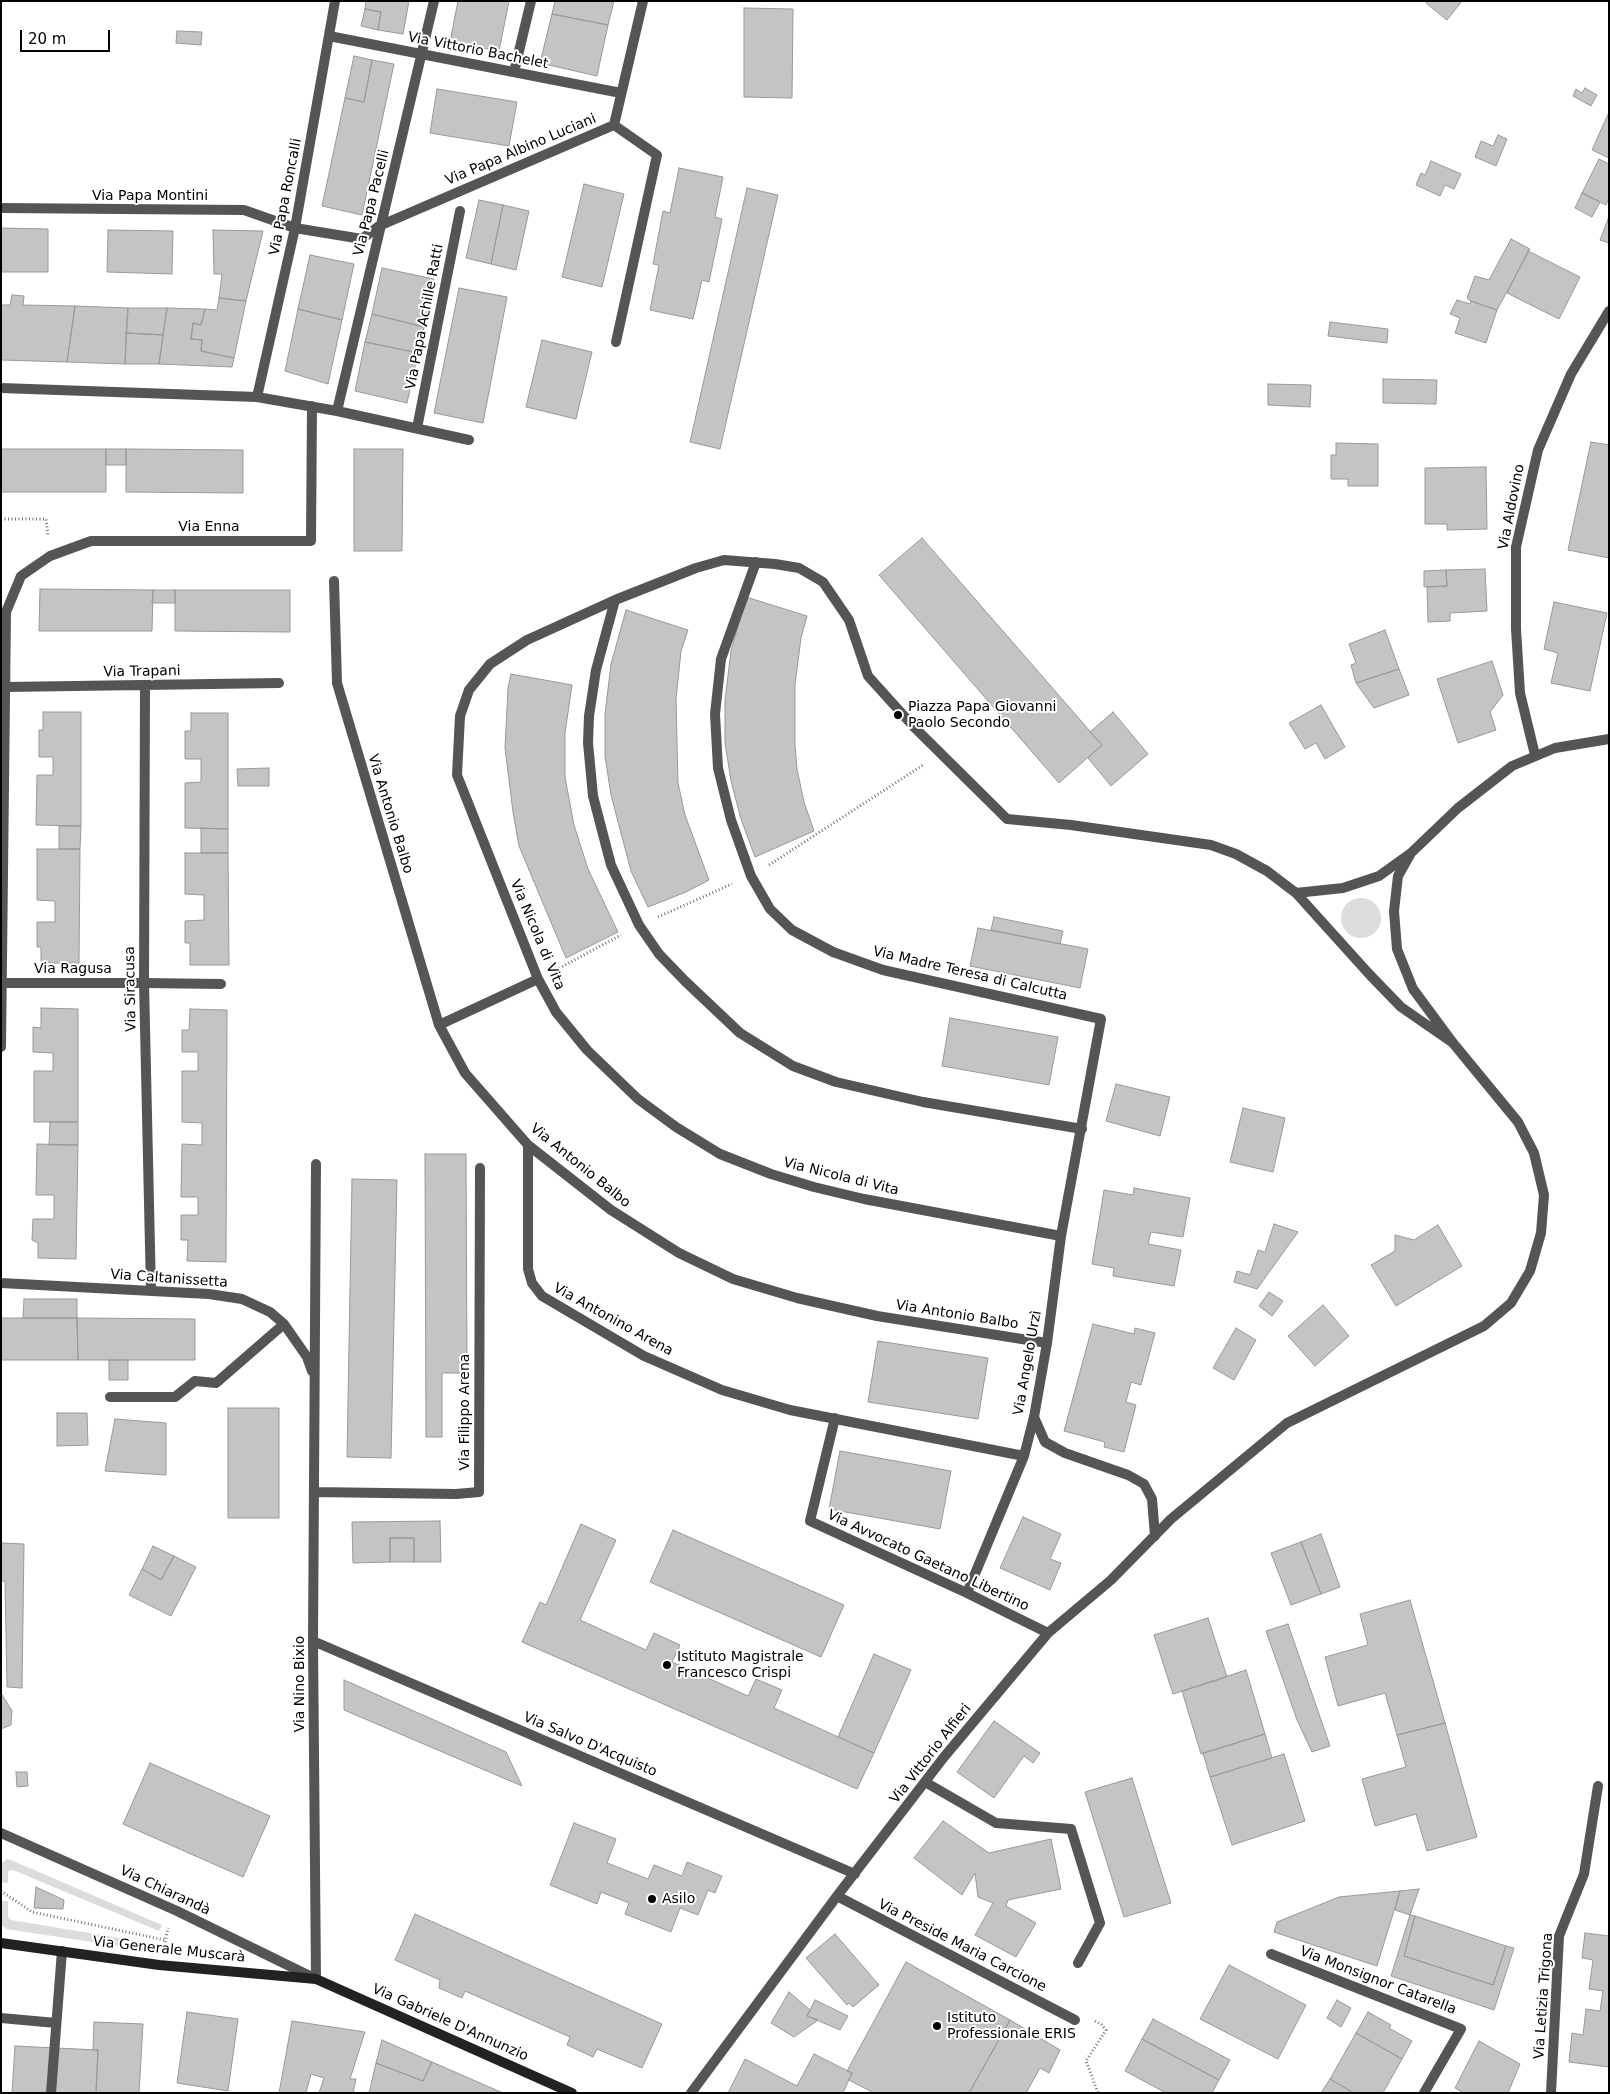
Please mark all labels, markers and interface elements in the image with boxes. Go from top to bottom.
scale bar [22,20,112,52]
street label: Via Vittorio Bachelet [406,29,550,73]
text: 20 m [28,30,66,48]
street label: Via Papa Albino Luciani [443,111,599,189]
street label: Via Papa Roncalli [266,137,306,257]
street label: Via Papa Pacelli [351,148,393,258]
street label: Via Papa Montini [92,188,208,204]
street label: Via Papa Achille Ratti [403,243,447,391]
street label: Via Aldovino [1495,463,1529,551]
street label: Via Enna [178,519,240,535]
street label: Via Trapani [103,663,181,681]
place label: Piazza Papa Giovanni Paolo Secondo [908,699,1056,732]
marker: Piazza Papa Giovanni Paolo Secondo [892,709,904,721]
street label: Via Antonio Balbo [364,752,416,876]
street label: Via Nicola di Vita [506,877,568,993]
street label: Via Madre Teresa di Calcutta [871,943,1069,1005]
street label: Via Siracusa [122,946,140,1032]
street label: Via Ragusa [34,961,112,977]
street label: Via Antonio Balbo [527,1120,633,1212]
street label: Via Nicola di Vita [782,1155,900,1199]
street label: Via Caltanissetta [110,1267,228,1291]
street label: Via Antonino Arena [550,1280,676,1360]
street label: Via Antonio Balbo [894,1297,1020,1333]
street label: Via Angelo Urzì [1010,1309,1046,1417]
street label: Via Filippo Arena [457,1354,473,1470]
street label: Via Avvocato Gaetano Libertino [824,1507,1032,1615]
street label: Via Nino Bixio [292,1636,308,1732]
place label: Istituto Magistrale Francesco Crispi [677,1649,804,1681]
marker: Istituto Magistrale Francesco Crispi [661,1659,673,1671]
street label: Via Vittorio Alfieri [887,1701,975,1807]
street label: Via Salvo D'Acquisto [521,1709,659,1781]
street label: Via Chiarandà [117,1863,213,1919]
place label: Asilo [662,1891,695,1907]
marker: Asilo [646,1893,658,1905]
street label: Via Preside Maria Carcione [875,1896,1049,1996]
street label: Via Letizia Trigona [1531,1932,1557,2060]
street label: Via Generale Muscarà [92,1934,246,1966]
street label: Via Monsignor Catarella [1297,1943,1459,2019]
street label: Via Gabriele D'Annunzio [369,1981,531,2065]
place label: Istituto Professionale ERIS [947,2010,1076,2042]
marker: Istituto Professionale ERIS [931,2020,943,2032]

